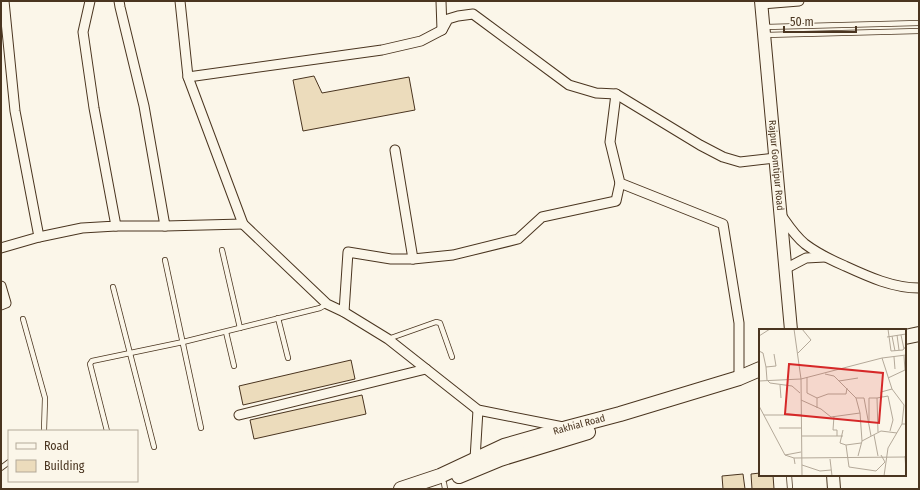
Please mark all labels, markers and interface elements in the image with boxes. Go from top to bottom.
scale bar [784,8,856,34]
text: 50 m [790,15,814,29]
street label: Rajpur Gomtipur Road [766,120,786,211]
inset map [759,329,906,476]
street label: Rakhial Road [552,412,607,438]
legend [8,430,138,482]
text: Road [44,439,69,453]
text: Building [44,459,85,473]

